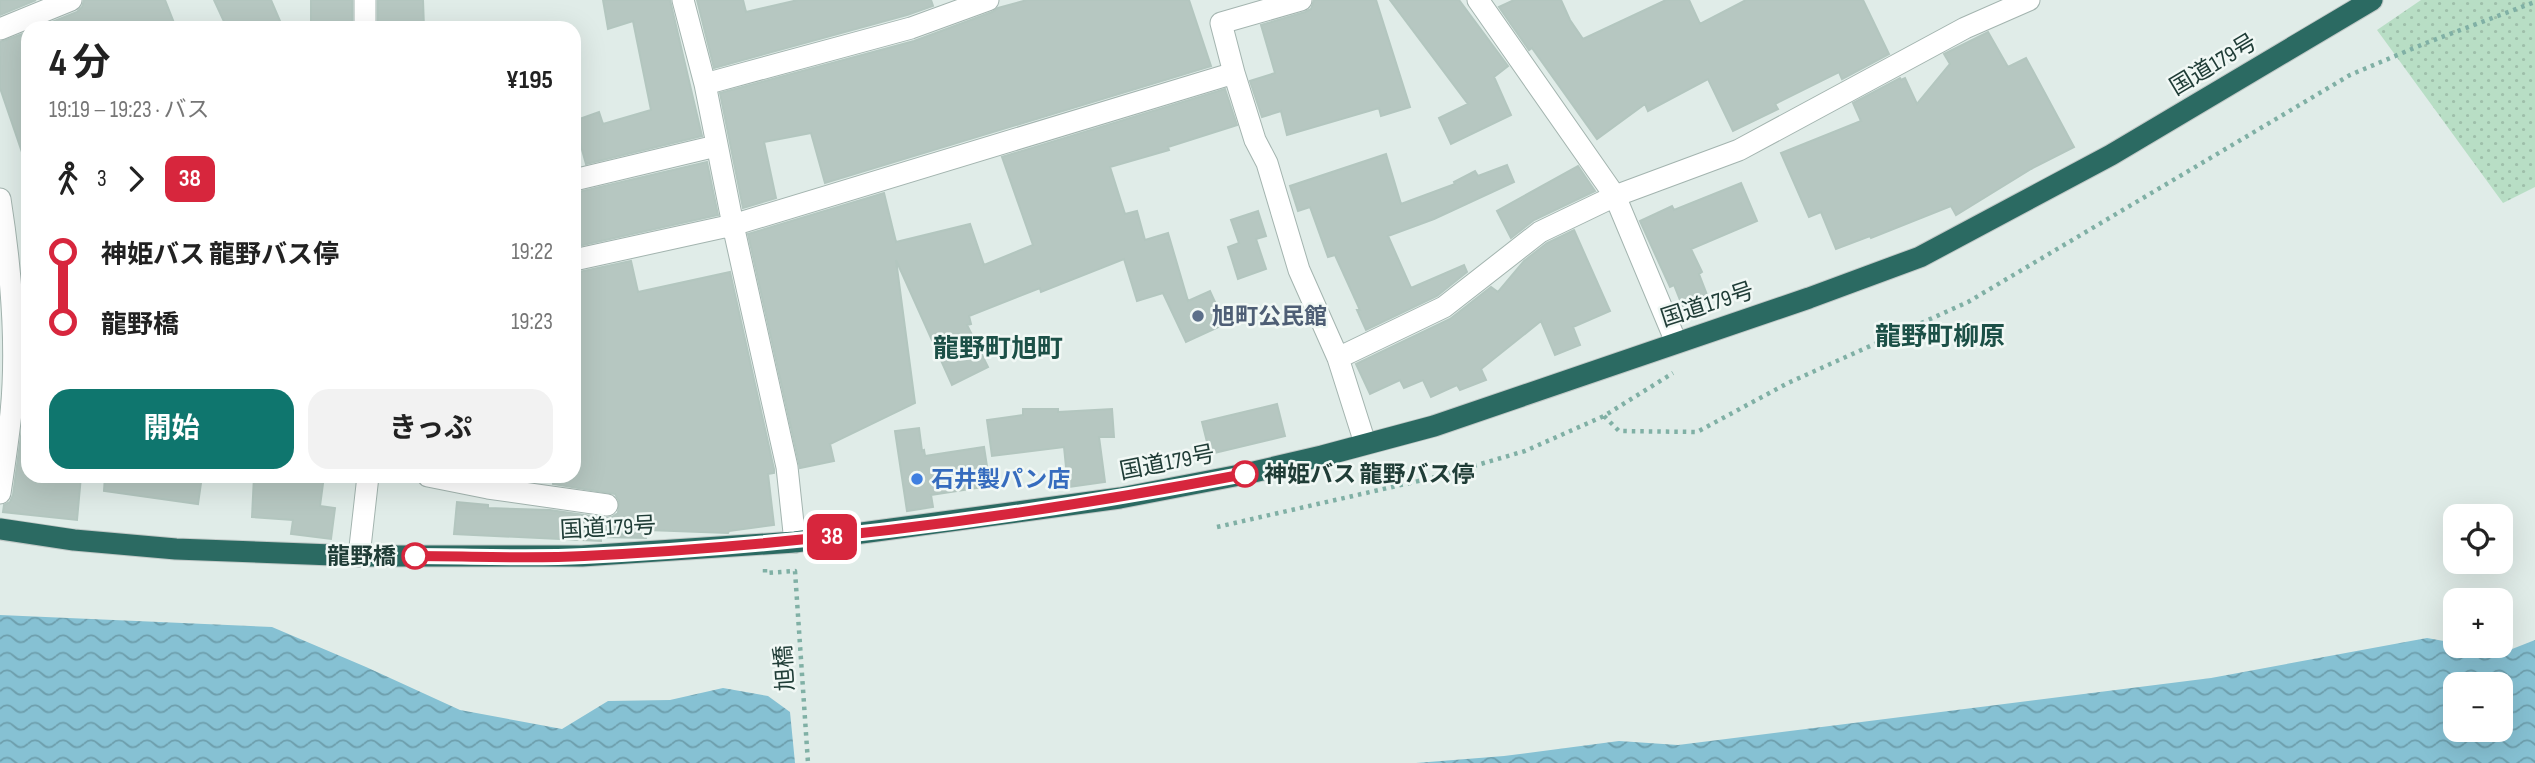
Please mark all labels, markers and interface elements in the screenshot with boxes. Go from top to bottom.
street label: 国道179号 [2165,28,2262,102]
text: 4 分 [49,41,111,86]
text: ¥195 [506,65,553,96]
text: 19:19 – 19:23 · バス [49,96,210,124]
icon: walk [49,160,87,198]
icon: forward [117,160,155,198]
text: 38 [179,164,201,193]
text: 3 [97,165,107,193]
text: 19:22 [511,238,553,266]
text: 神姫バス 龍野バス停 [101,240,339,271]
street label: 国道179号 [1657,277,1757,333]
place label: 旭町公民館 [1212,303,1327,331]
text: 19:23 [511,308,553,336]
marker: 旭町公民館 [1190,308,1206,324]
text: 龍野橋 [101,310,179,341]
district label: 龍野町柳原 [1875,322,2005,353]
district label: 龍野町旭町 [933,334,1063,365]
button: 開始 [49,389,294,469]
button: きっぷ [308,389,553,469]
street label: 国道179号 [1117,440,1217,486]
marker: 神姫バス 龍野バス停 [1232,461,1258,487]
place label: 神姫バス 龍野バス停 [1264,461,1475,489]
place label: 石井製パン店 [931,466,1070,494]
marker: 石井製パン店 [909,471,925,487]
map controls [2443,504,2513,742]
button: locate [2443,504,2513,574]
street label: 国道179号 [559,511,657,545]
line badge: 38 [800,514,864,560]
text: 38 [821,522,843,551]
place label: 龍野橋 [327,543,396,571]
marker: 龍野橋 [402,543,428,569]
button: + [2443,588,2513,658]
street label: 旭橋 [769,644,801,692]
button: − [2443,672,2513,742]

